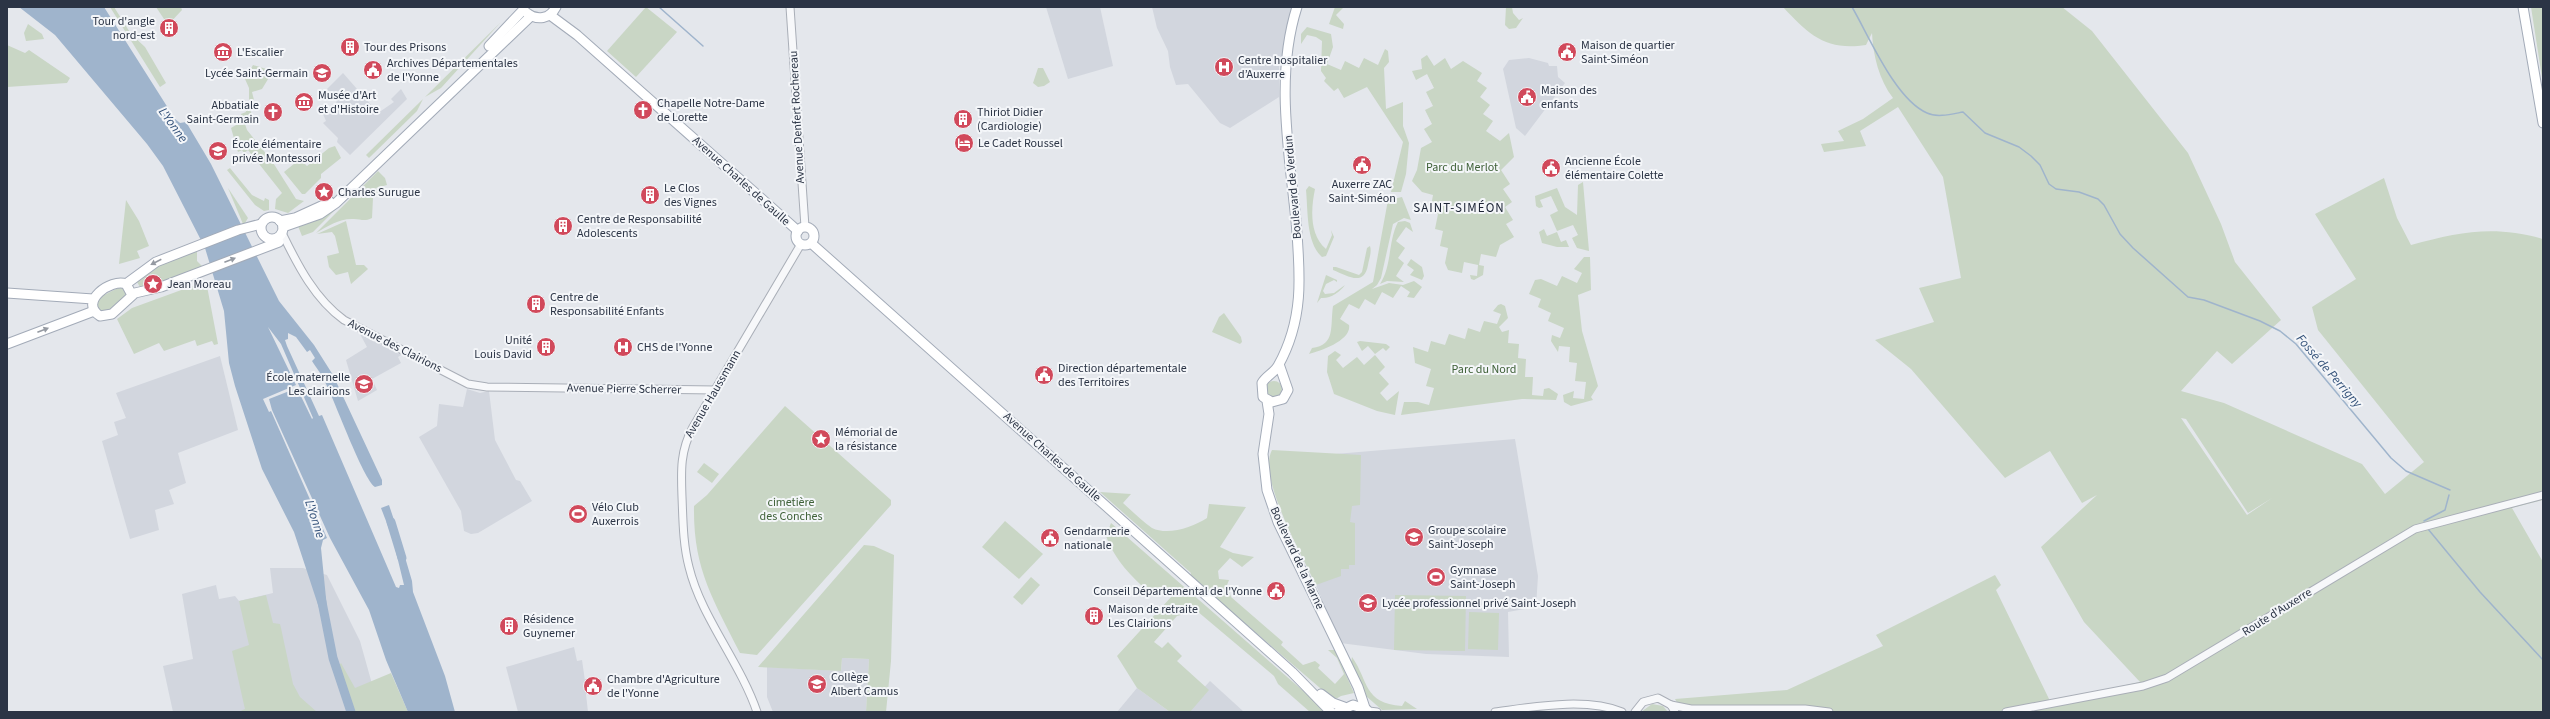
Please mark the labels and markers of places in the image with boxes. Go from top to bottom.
place label: Tour d'angle nord-est [92,13,155,44]
building icon: Tour d'angle nord-est [158,17,180,39]
building icon: Tour des Prisons [339,36,361,58]
place label: Maison de quartier Saint-Siméon [1581,37,1676,68]
place label: Tour des Prisons [364,39,446,56]
museum icon: L'Escalier [212,41,234,63]
public building icon: Maison de quartier Saint-Siméon [1556,41,1578,63]
place label: L'Escalier [237,44,284,61]
place label: Centre hospitalier d’Auxerre [1238,52,1328,83]
place label: Archives Départementales de l'Yonne [387,55,518,86]
hospital icon: Centre hospitalier d’Auxerre [1213,56,1235,78]
public building icon: Archives Départementales de l'Yonne [362,59,384,81]
school or university icon: Lycée Saint-Germain [311,62,333,84]
place label: Lycée Saint-Germain [205,65,308,82]
place label: Maison des enfants [1541,82,1597,113]
public building icon: Maison des enfants [1516,86,1538,108]
place label: Musée d'Art et d'Histoire [318,87,379,118]
museum icon: Musée d'Art et d'Histoire [293,91,315,113]
place label: Chapelle Notre-Dame de Lorette [657,95,765,126]
place label: Abbatiale Saint-Germain [187,97,259,128]
church icon: Chapelle Notre-Dame de Lorette [632,99,654,121]
church icon: Abbatiale Saint-Germain [262,101,284,123]
place label: Thiriot Didier (Cardiologie) [977,104,1044,135]
building icon: Thiriot Didier (Cardiologie) [952,108,974,130]
hotel icon: Le Cadet Roussel [953,132,975,154]
place label: Le Cadet Roussel [978,135,1063,152]
place label: École élémentaire privée Montessori [232,136,322,167]
school or university icon: École élémentaire privée Montessori [207,140,229,162]
place label: Ancienne École élémentaire Colette [1565,153,1664,184]
public building icon: Auxerre ZAC Saint-Siméon [1351,154,1373,176]
public building icon: Ancienne École élémentaire Colette [1540,157,1562,179]
place label: Auxerre ZAC Saint-Siméon [1328,176,1396,207]
place label: Le Clos des Vignes [664,180,717,211]
place icon: Charles Surugue [313,181,335,203]
place label: Charles Surugue [338,184,420,201]
building icon: Le Clos des Vignes [639,184,661,206]
place label: Centre de Responsabilité Adolescents [577,211,702,242]
building icon: Centre de Responsabilité Adolescents [552,215,574,237]
place icon: Jean Moreau [142,273,164,295]
place label: Jean Moreau [167,276,231,293]
place label: Centre de Responsabilité Enfants [550,289,664,320]
building icon: Centre de Responsabilité Enfants [525,293,547,315]
place label: Unité Louis David [474,332,532,363]
building icon: Unité Louis David [535,336,557,358]
hospital icon: CHS de l'Yonne [612,336,634,358]
place label: CHS de l'Yonne [637,339,712,356]
place label: Direction départementale des Territoires [1058,360,1187,391]
public building icon: Direction départementale des Territoires [1033,364,1055,386]
place label: École maternelle Les clairions [266,369,350,400]
school or university icon: École maternelle Les clairions [353,373,375,395]
place label: Mémorial de la résistance [835,424,897,455]
place icon: Mémorial de la résistance [810,428,832,450]
place label: Vélo Club Auxerrois [592,499,639,530]
sports icon: Vélo Club Auxerrois [567,503,589,525]
place label: Groupe scolaire Saint-Joseph [1428,522,1506,553]
place label: Gendarmerie nationale [1064,523,1130,554]
school or university icon: Groupe scolaire Saint-Joseph [1403,526,1425,548]
public building icon: Gendarmerie nationale [1039,527,1061,549]
place label: Gymnase Saint-Joseph [1450,562,1516,593]
sports icon: Gymnase Saint-Joseph [1425,566,1447,588]
public building icon: Conseil Départemental de l'Yonne [1265,580,1287,602]
place label: Conseil Départemental de l'Yonne [1093,583,1262,600]
school or university icon: Lycée professionnel privé Saint-Joseph [1357,592,1379,614]
place label: Lycée professionnel privé Saint-Joseph [1382,595,1576,612]
place label: Maison de retraite Les Clairions [1108,601,1198,632]
building icon: Maison de retraite Les Clairions [1083,605,1105,627]
place label: Résidence Guynemer [523,611,576,642]
building icon: Résidence Guynemer [498,615,520,637]
place label: Collège Albert Camus [831,669,898,700]
place label: Chambre d'Agriculture de l'Yonne [607,671,720,702]
school or university icon: Collège Albert Camus [806,673,828,695]
public building icon: Chambre d'Agriculture de l'Yonne [582,675,604,697]

